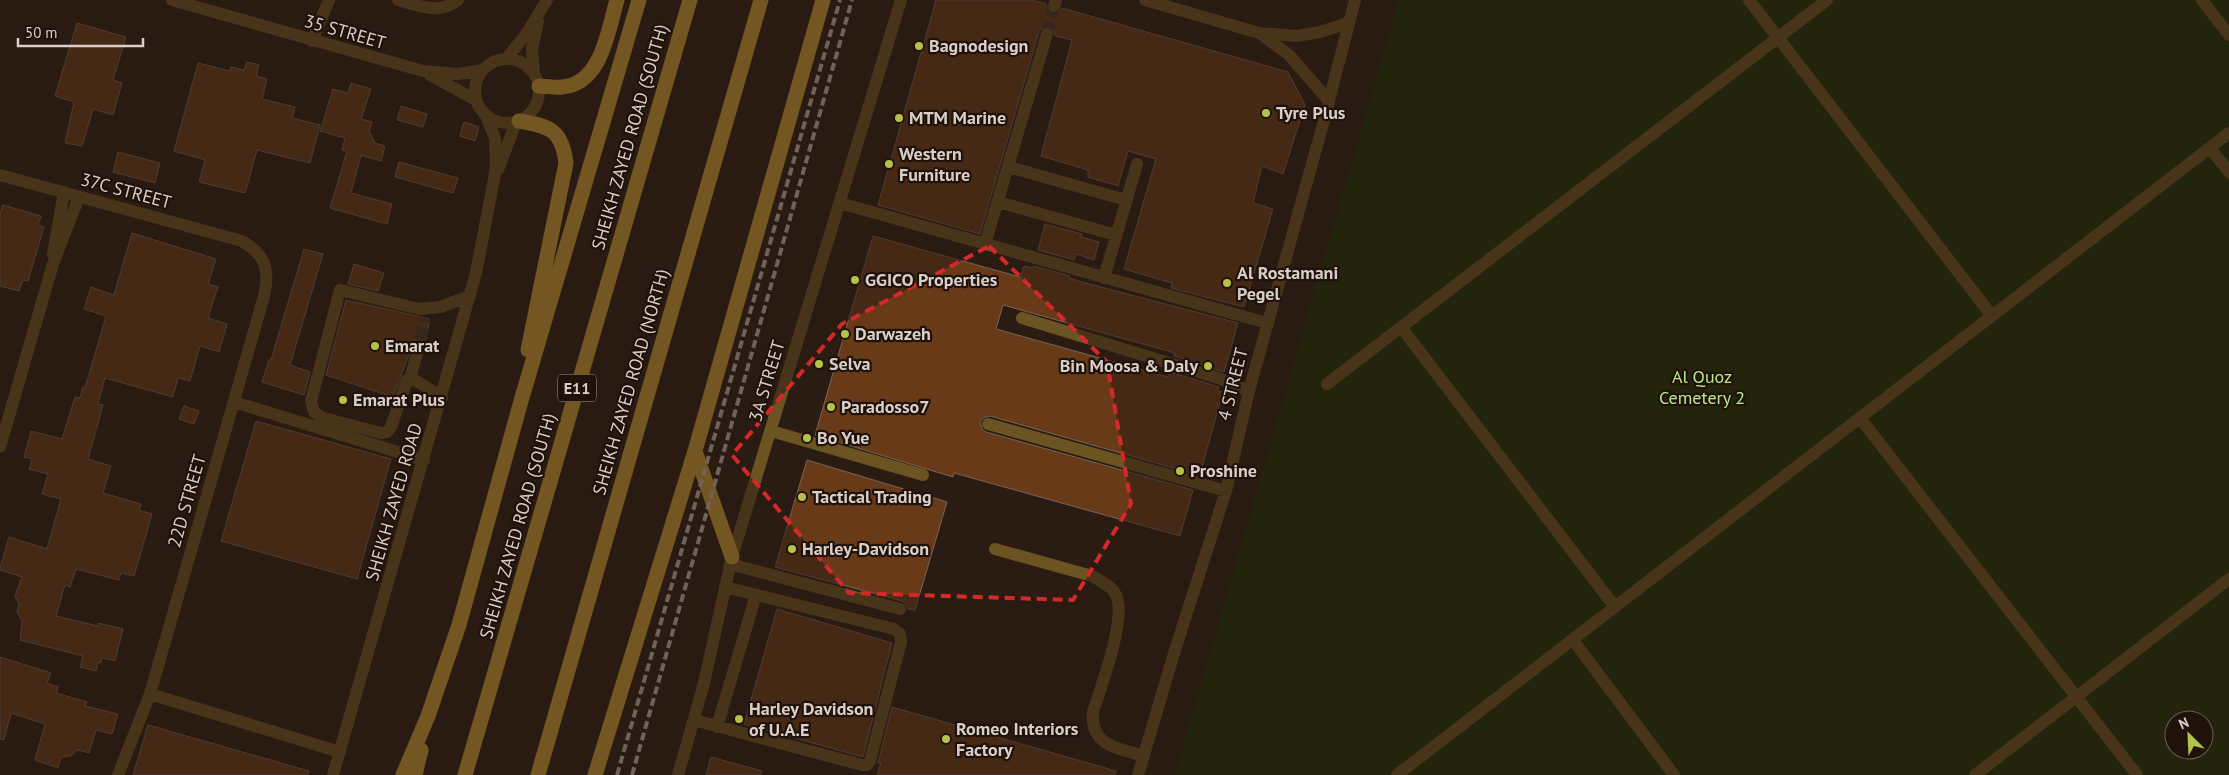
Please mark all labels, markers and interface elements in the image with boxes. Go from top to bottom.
street label: 35 STREET [302,9,389,54]
scale bar [18,15,142,47]
street label: SHEIKH ZAYED ROAD (SOUTH) [586,21,673,252]
text: 50 m [25,23,58,42]
place label: Bagnodesign [929,34,1028,57]
marker: Bagnodesign [913,40,925,52]
place label: Tyre Plus [1276,101,1346,124]
place label: MTM Marine [909,106,1006,129]
marker: Tyre Plus [1260,107,1272,119]
marker: MTM Marine [893,112,905,124]
place label: Western Furniture [899,142,970,186]
marker: Western Furniture [883,158,895,170]
street label: 37C STREET [78,167,174,214]
place label: Al Rostamani Pegel [1237,261,1338,305]
street label: SHEIKH ZAYED ROAD (NORTH) [587,266,674,498]
place label: GGICO Properties [865,268,998,291]
marker: GGICO Properties [849,274,861,286]
marker: Al Rostamani Pegel [1221,277,1233,289]
place label: Darwazeh [855,322,931,345]
marker: Darwazeh [839,328,851,340]
place label: Emarat [385,334,440,357]
street label: 3A STREET [743,337,790,424]
marker: Emarat [369,340,381,352]
street label: 4 STREET [1212,345,1253,423]
place label: Selva [829,352,871,375]
place label: Bin Moosa & Daly [1060,354,1198,377]
marker: Selva [813,358,825,370]
marker: Bin Moosa & Daly [1202,360,1214,372]
park label: Al Quoz Cemetery 2 [1659,365,1745,409]
road number: E11 [558,374,596,402]
place label: Emarat Plus [353,388,445,411]
marker: Emarat Plus [337,394,349,406]
place label: Paradosso7 [841,395,929,418]
marker: Paradosso7 [825,401,837,413]
street label: SHEIKH ZAYED ROAD (SOUTH) [474,410,561,641]
street label: SHEIKH ZAYED ROAD [360,420,427,583]
place label: Bo Yue [817,426,870,449]
marker: Bo Yue [801,432,813,444]
street label: 22D STREET [162,452,211,550]
place label: Proshine [1190,459,1257,482]
marker: Proshine [1174,465,1186,477]
place label: Tactical Trading [812,485,932,508]
marker: Tactical Trading [796,491,808,503]
place label: Harley-Davidson [802,537,929,560]
marker: Harley-Davidson [786,543,798,555]
place label: Harley Davidson of U.A.E [749,697,873,741]
north arrow [2164,710,2214,760]
marker: Harley Davidson of U.A.E [733,713,745,725]
text: N [2176,713,2192,733]
place label: Romeo Interiors Factory [956,717,1079,761]
marker: Romeo Interiors Factory [940,733,952,745]

